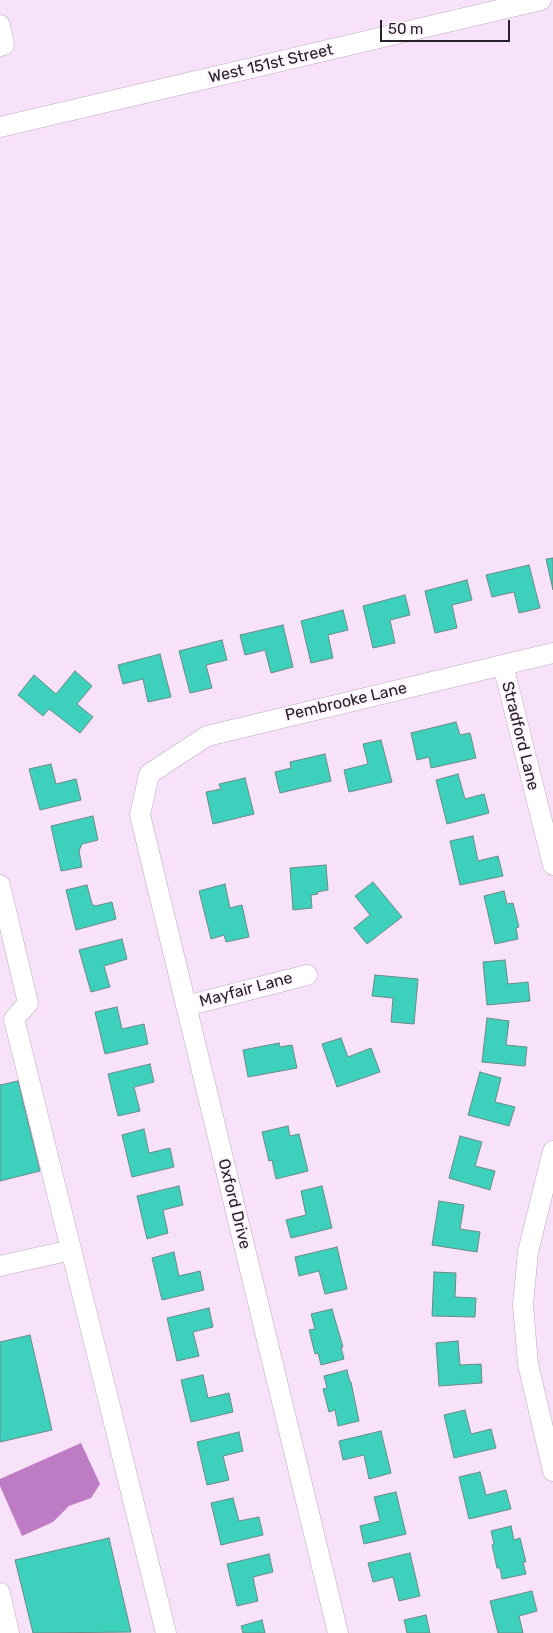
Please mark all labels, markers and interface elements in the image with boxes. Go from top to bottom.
scale bar [383,10,513,42]
text: 50 m [388,20,423,38]
street label: West 151st Street [207,40,335,88]
street label: Pembrooke Lane [283,679,409,725]
street label: Stradford Lane [497,680,543,792]
street label: Mayfair Lane [197,968,295,1012]
street label: Oxford Drive [214,1157,254,1251]

